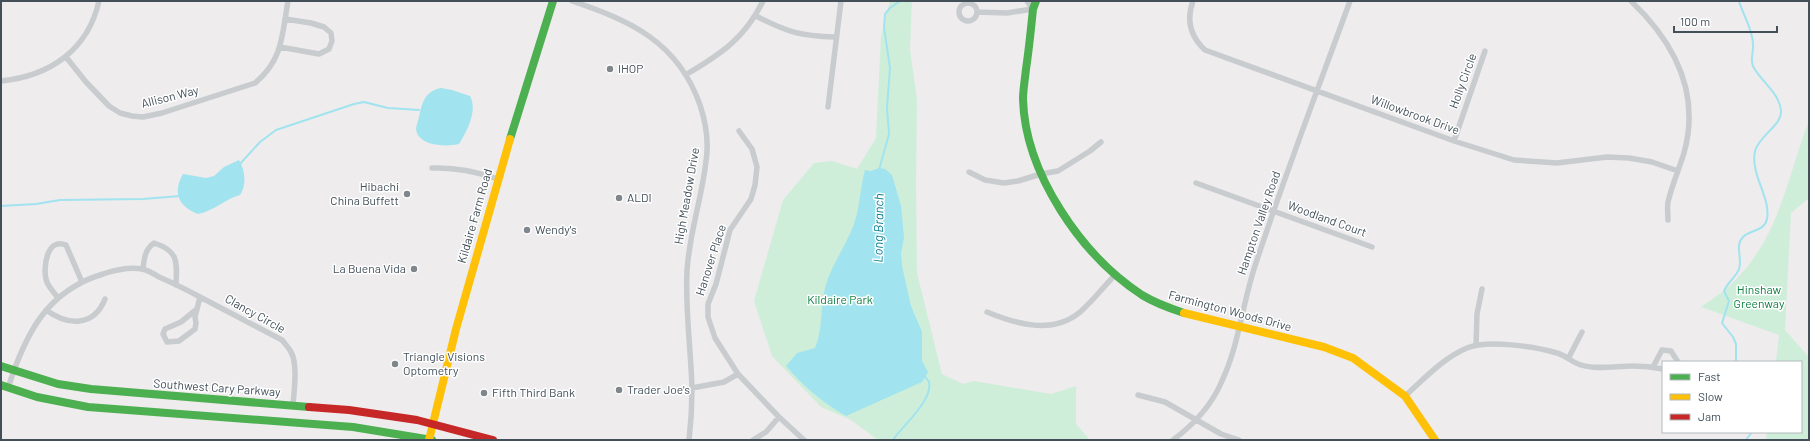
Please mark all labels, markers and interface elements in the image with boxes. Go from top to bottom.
scale bar [1674,8,1777,34]
text: 100 m [1680,14,1710,28]
street label: Holly Circle [1446,51,1479,110]
place label: IHOP [618,61,643,75]
marker: IHOP [605,64,615,74]
street label: Allison Way [140,82,200,110]
street label: Willowbrook Drive [1369,92,1462,137]
street label: High Meadow Drive [671,146,701,245]
street label: Kildaire Farm Road [454,167,494,265]
street label: Hampton Valley Road [1234,169,1282,276]
place label: Hibachi China Buffett [330,179,399,207]
marker: Hibachi China Buffett [402,189,412,199]
place label: ALDI [627,190,652,204]
marker: ALDI [614,193,624,203]
water label: Long Branch [869,193,887,263]
street label: Woodland Court [1286,197,1369,239]
place label: Wendy's [535,222,577,236]
street label: Hanover Place [692,222,728,297]
marker: Wendy's [522,225,532,235]
place label: La Buena Vida [333,261,406,275]
marker: La Buena Vida [409,264,419,274]
park label: Hinshaw Greenway [1734,282,1785,310]
street label: Farmington Woods Drive [1167,287,1293,333]
street label: Clancy Circle [223,291,288,335]
park label: Kildaire Park [807,292,873,306]
place label: Triangle Visions Optometry [403,349,485,377]
marker: Triangle Visions Optometry [390,359,400,369]
legend [1662,361,1802,433]
text: Fast [1698,369,1721,383]
street label: Southwest Cary Parkway [153,376,282,398]
place label: Trader Joe's [627,382,690,396]
place label: Fifth Third Bank [492,385,575,399]
marker: Trader Joe's [614,385,624,395]
marker: Fifth Third Bank [479,388,489,398]
text: Slow [1698,389,1723,403]
text: Jam [1698,409,1721,423]

